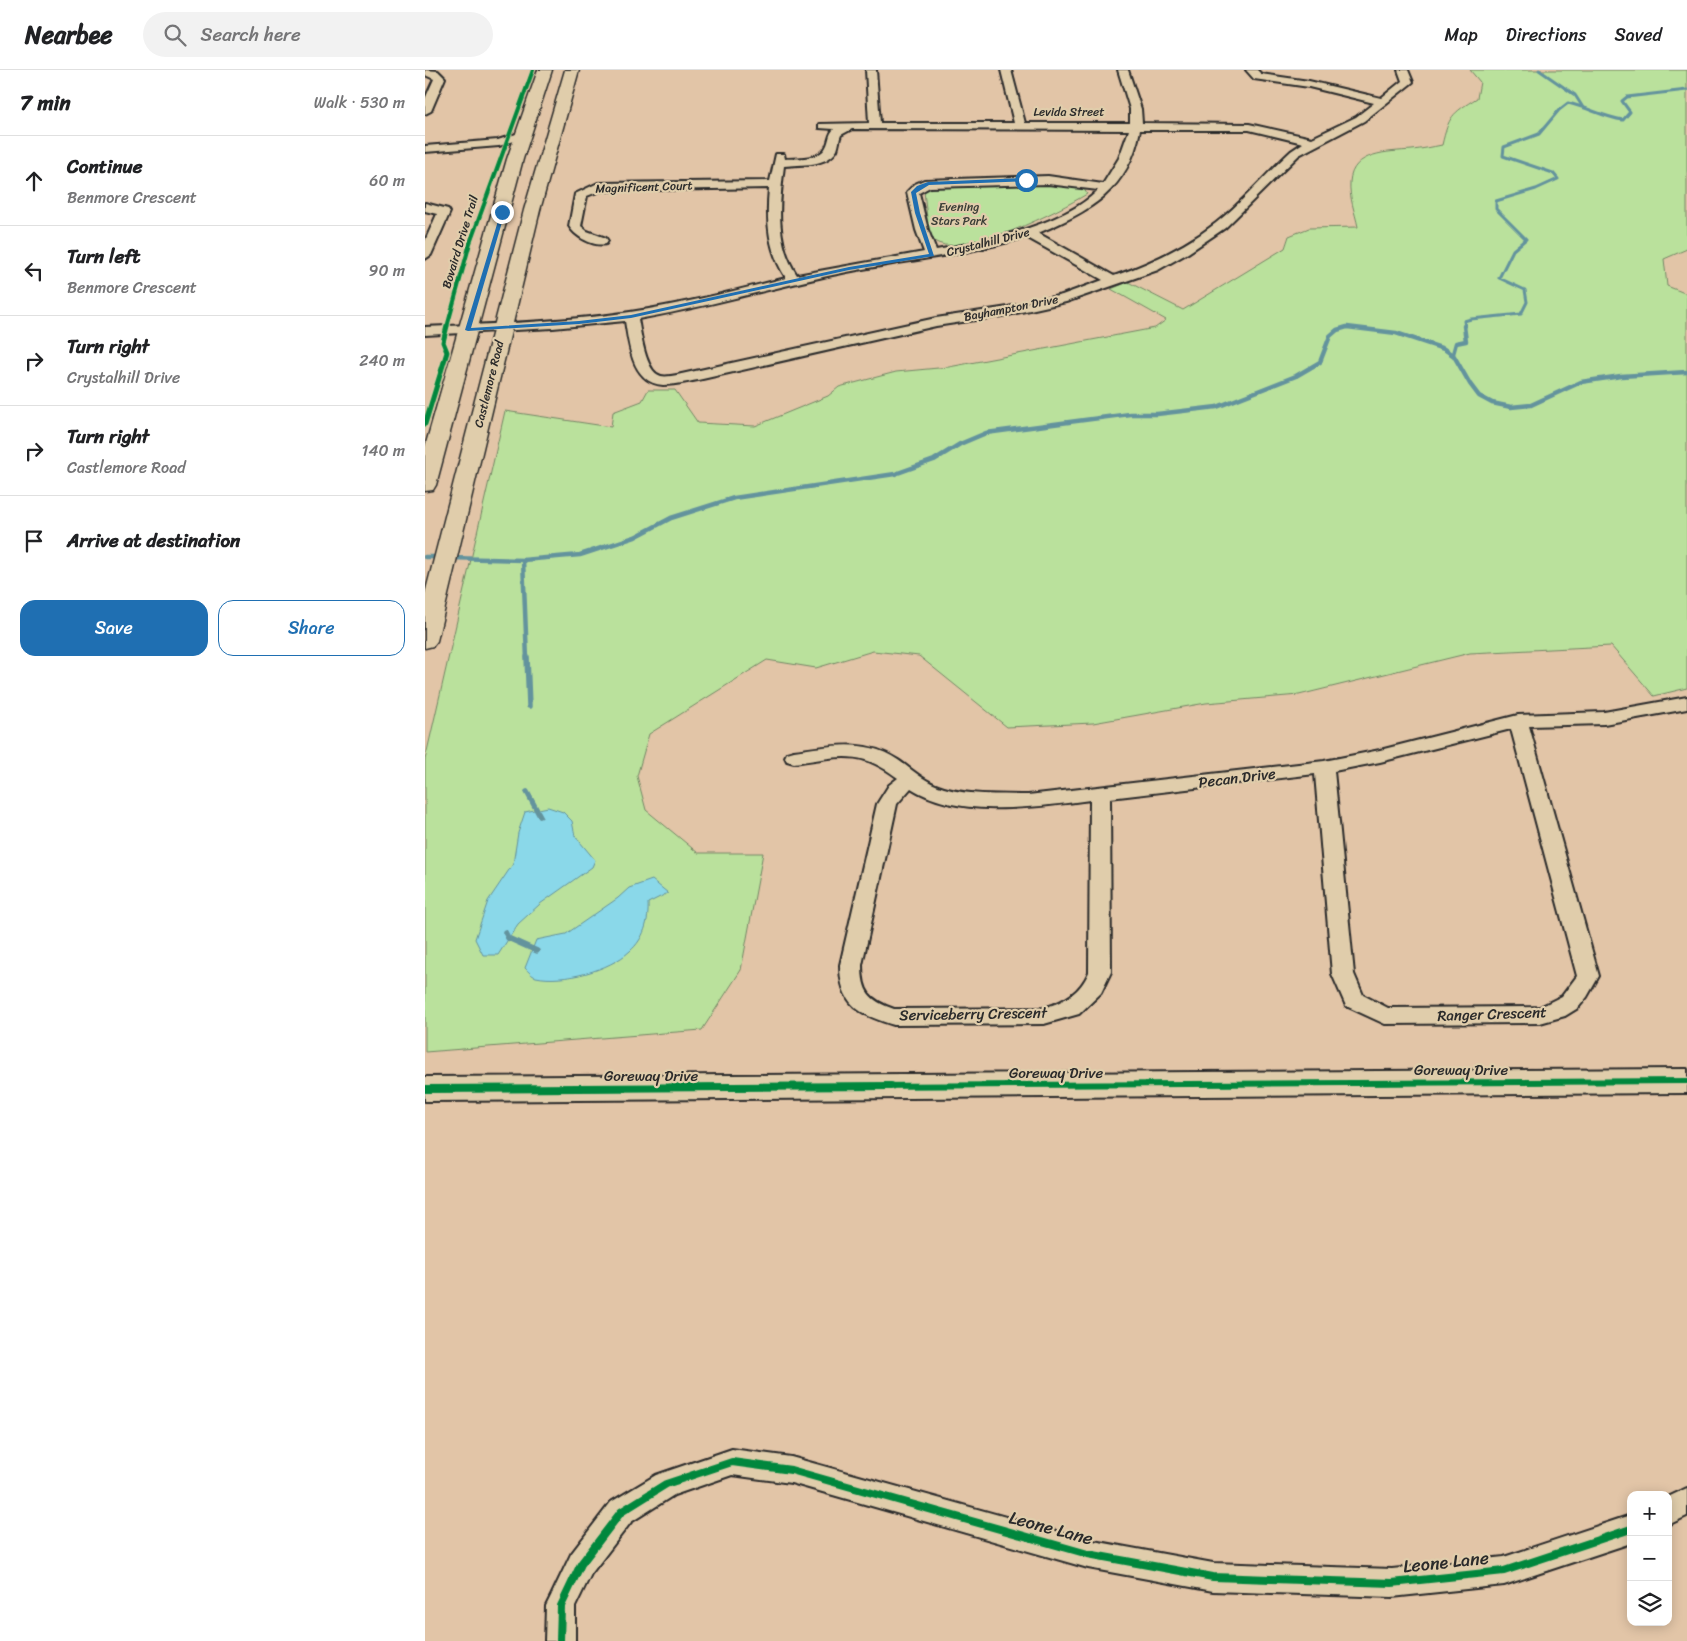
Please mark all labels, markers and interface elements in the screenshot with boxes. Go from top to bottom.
search box [143,12,493,57]
text: Nearbee [25,14,113,56]
text: Search here [201,18,301,51]
text: Map [1445,19,1478,51]
text: Directions [1506,19,1587,51]
text: Saved [1615,19,1662,51]
icon: search [161,21,189,49]
text: 7 min [20,84,71,122]
text: Walk · 530 m [314,88,405,117]
street label: Levida Street [1034,101,1104,123]
text: Continue [67,150,143,183]
text: 60 m [369,166,405,195]
icon: ahead [20,167,48,195]
route start [1015,169,1038,192]
street label: Magnificent Court [595,174,693,200]
text: Benmore Crescent [67,183,197,212]
street label: Bovaird Drive Trail [435,192,485,291]
park label: Evening Stars Park [931,196,988,232]
route end [491,201,514,224]
street label: Crystalhill Drive [944,221,1032,263]
text: Turn left [67,240,140,273]
text: 90 m [369,256,405,285]
icon: left [20,257,48,285]
text: Benmore Crescent [67,273,197,302]
street label: Bayhampton Drive [962,288,1060,328]
text: Turn right [67,330,149,363]
street label: Castlemore Road [468,338,511,430]
text: 240 m [359,346,405,375]
icon: right [20,347,48,375]
text: Crystalhill Drive [67,363,180,392]
text: Turn right [67,420,149,453]
text: 140 m [362,436,405,465]
icon: right [20,437,48,465]
text: Castlemore Road [67,453,186,482]
text: Arrive at destination [67,524,240,557]
icon: arrive [20,527,48,555]
button: Save [20,600,208,656]
button: Share [218,600,405,656]
street label: Pecan Drive [1197,760,1277,796]
street label: Ranger Crescent [1437,999,1548,1029]
street label: Serviceberry Crescent [899,1000,1048,1028]
street label: Goreway Drive [1414,1057,1508,1083]
street label: Goreway Drive [1009,1060,1103,1086]
street label: Goreway Drive [604,1063,698,1089]
map controls [1627,1491,1672,1626]
button: + [1627,1491,1672,1536]
street label: Leone Lane [1005,1501,1097,1555]
button: − [1627,1536,1672,1581]
street label: Leone Lane [1402,1542,1490,1582]
button: layers [1627,1581,1672,1626]

